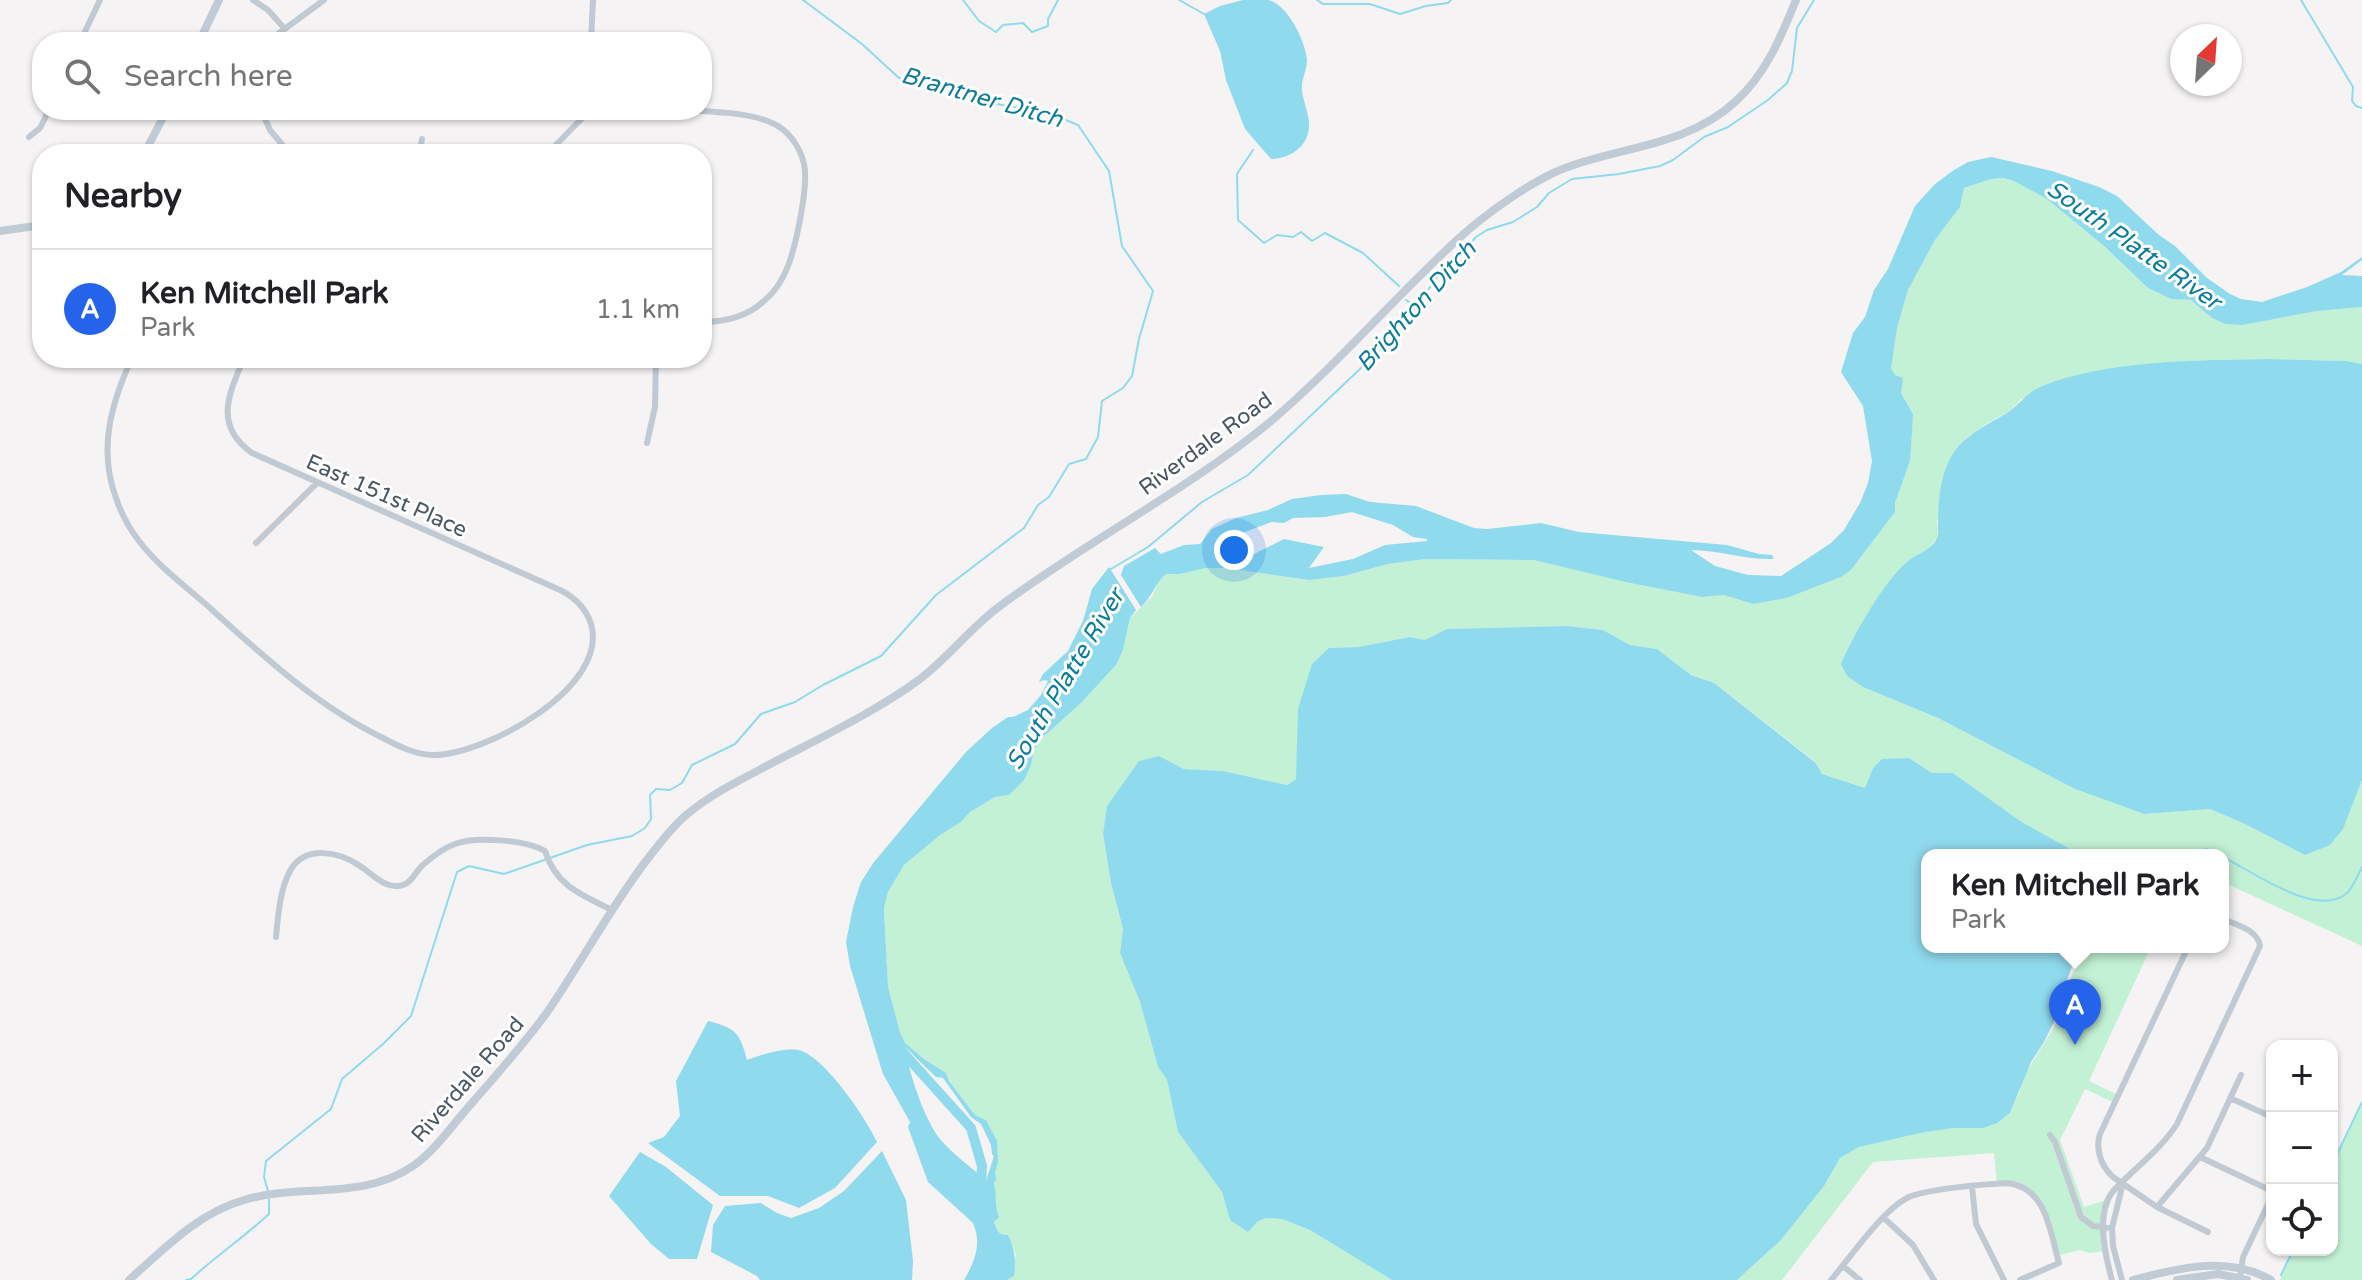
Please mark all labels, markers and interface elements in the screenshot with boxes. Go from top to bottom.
north arrow [2170,24,2242,96]
search box [32,32,712,120]
icon: search [60,54,104,98]
text: Search here [124,58,293,95]
water label: Brantner Ditch [898,61,1067,135]
water label: South Platte River [2041,175,2229,318]
text: Nearby [64,176,182,217]
water label: Brighton Ditch [1350,234,1484,378]
text: Ken Mitchell Park [140,275,389,312]
text: A [80,294,100,325]
text: 1.1 km [596,294,680,325]
text: Park [140,312,196,343]
street label: Riverdale Road [1134,387,1277,501]
street label: East 151st Place [302,449,471,543]
your location [1214,530,1254,570]
water label: South Platte River [1000,581,1132,775]
popup [1921,849,2229,953]
text: Ken Mitchell Park [1951,867,2199,904]
text: Park [1951,904,2006,935]
pin: A [2049,979,2101,1045]
street label: Riverdale Road [406,1011,530,1148]
map controls [2266,1040,2338,1256]
button: + [2266,1040,2338,1112]
button: − [2266,1112,2338,1184]
button: locate [2266,1184,2338,1256]

